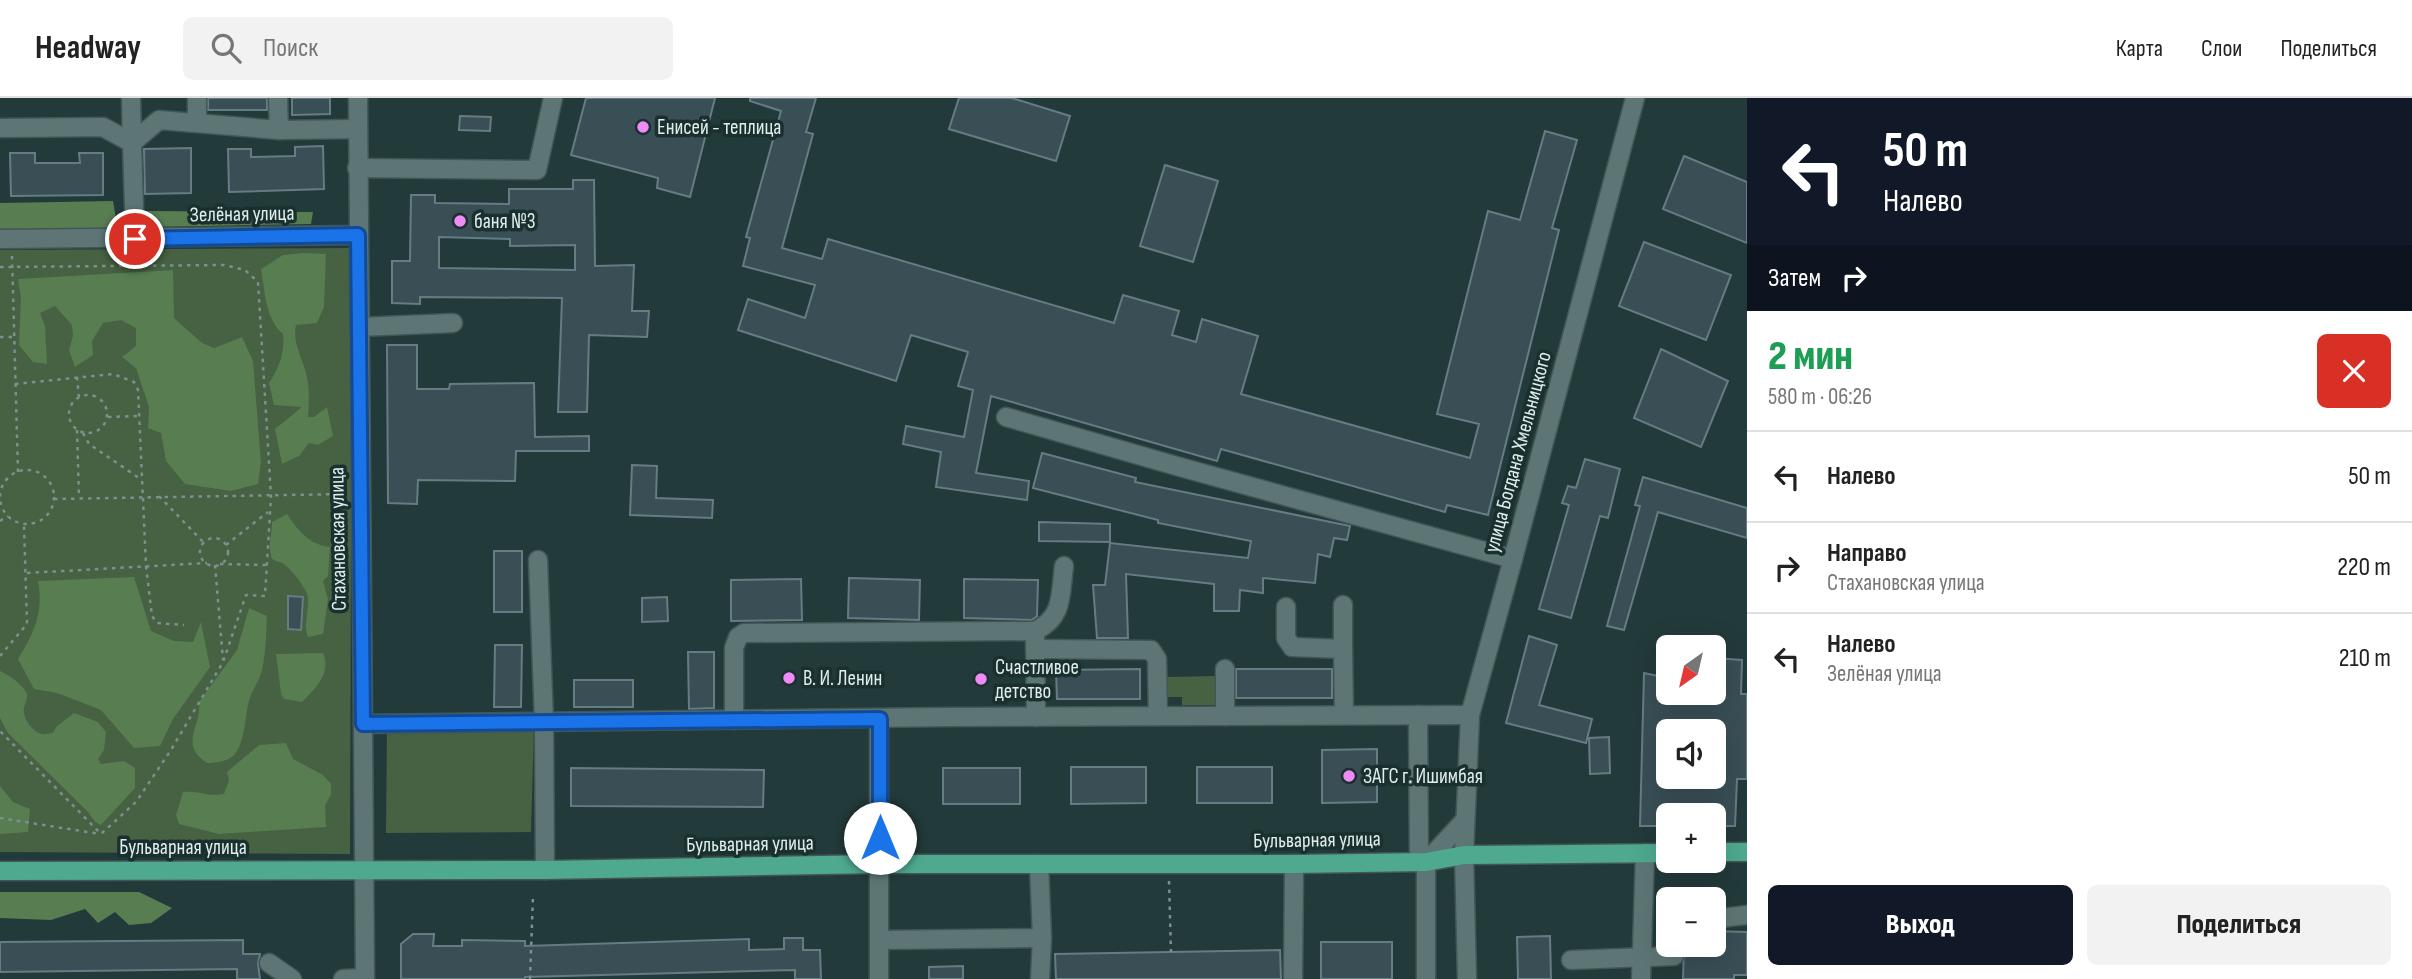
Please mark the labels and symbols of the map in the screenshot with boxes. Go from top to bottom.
place label: Енисей - теплица [657,115,781,140]
marker: Енисей - теплица [635,119,651,135]
street label: Зелёная улица [189,201,295,227]
pin [105,209,165,269]
place label: баня №3 [474,209,536,234]
marker: баня №3 [452,213,468,229]
street label: улица Богдана Хмельницкого [1479,349,1557,555]
street label: Стахановская улица [324,467,352,611]
north arrow [1656,635,1726,705]
place label: Счастливое детство [995,655,1079,704]
place label: В. И. Ленин [803,666,882,691]
marker: В. И. Ленин [781,670,797,686]
marker: Счастливое детство [973,671,989,687]
place label: ЗАГС г. Ишимбая [1363,764,1483,789]
marker: ЗАГС г. Ишимбая [1341,768,1357,784]
position arrow [843,801,917,875]
street label: Бульварная улица [1253,826,1381,854]
street label: Бульварная улица [686,830,814,858]
street label: Бульварная улица [119,835,247,860]

